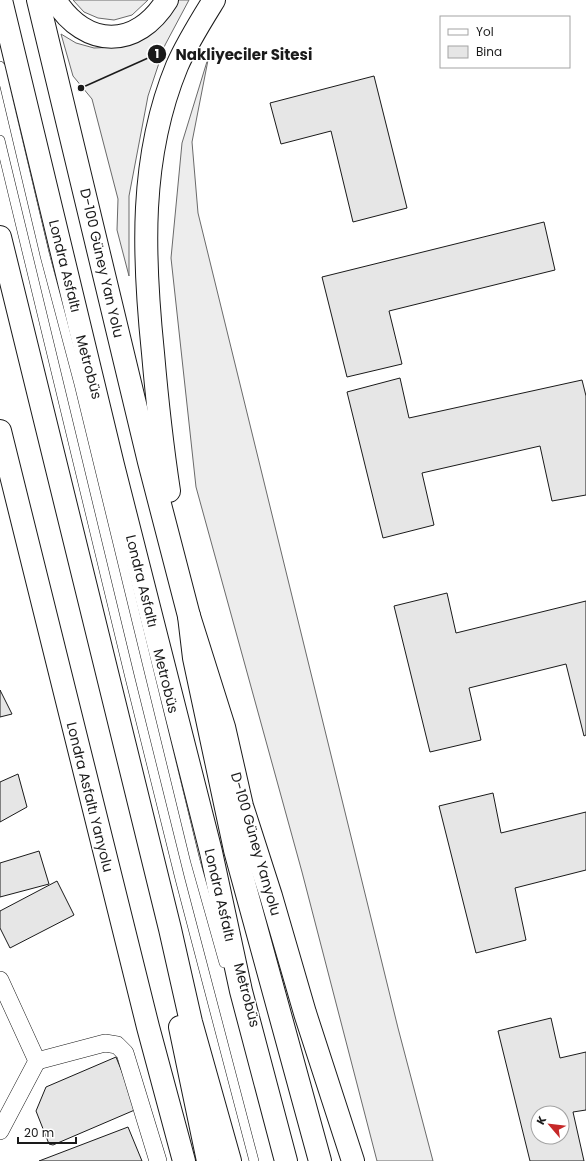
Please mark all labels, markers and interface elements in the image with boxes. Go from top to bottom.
legend [440,16,570,68]
text: Yol [476,23,494,40]
callout: Nakliyeciler Sitesi [147,41,320,68]
text: Bina [476,43,502,60]
text: Nakliyeciler Sitesi [176,44,312,65]
text: 1 [155,45,159,62]
street label: D-100 Güney Yan Yolu [75,187,129,339]
street label: Londra Asfaltı [44,218,86,314]
street label: Metrobüs [71,333,107,401]
street label: Londra Asfaltı [121,533,163,629]
street label: Metrobüs [148,647,184,715]
street label: Londra Asfaltı Yanyolu [62,720,118,874]
street label: D-100 Güney Yanyolu [226,770,286,918]
street label: Londra Asfaltı [200,847,240,943]
street label: Metrobüs [229,961,265,1029]
north arrow [530,1105,570,1145]
text: K [532,1113,550,1127]
scale bar [18,1119,76,1145]
text: 20 m [24,1124,54,1141]

